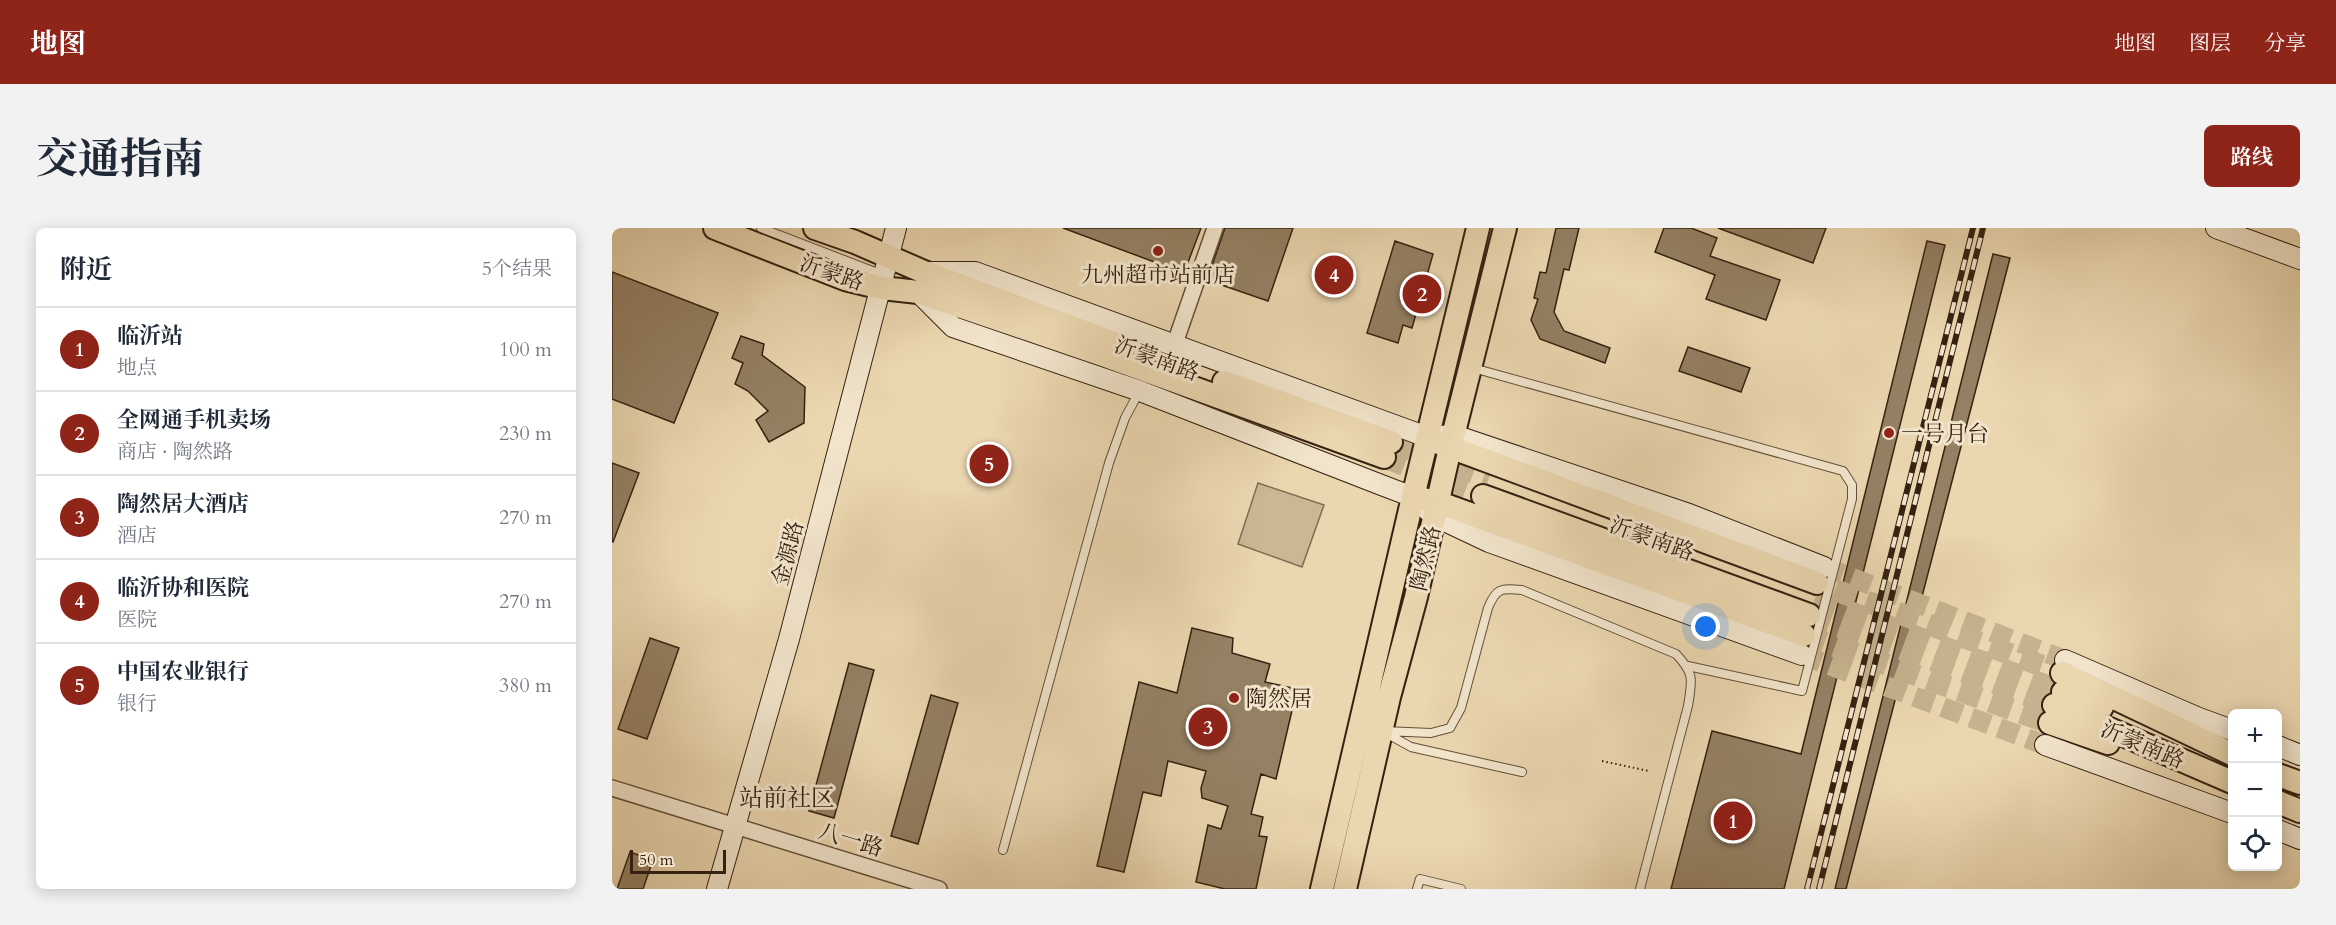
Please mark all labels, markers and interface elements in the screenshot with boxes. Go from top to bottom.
text: 地图 [30,25,86,63]
text: 地图 [2114,29,2156,58]
text: 图层 [2189,29,2231,58]
text: 分享 [2264,29,2306,58]
button: 路线 [2204,125,2300,187]
text: 交通指南 [36,131,204,188]
marker: 九州超市站前店 [1151,244,1165,258]
street label: 沂蒙路 [796,248,868,298]
text: 附近 [60,252,112,287]
pin: 4 [1314,252,1354,298]
text: 5个结果 [482,255,552,282]
place label: 九州超市站前店 [1081,260,1235,290]
pin: 2 [1402,272,1442,316]
text: 临沂站 [117,321,183,351]
street label: 沂蒙南路 [1110,330,1203,388]
text: 1 [74,336,85,363]
text: 100 m [499,336,552,363]
text: 地点 [117,354,157,381]
text: 全网通手机卖场 [117,405,271,435]
place label: 一号月台 [1901,419,1989,449]
text: 2 [74,420,85,447]
text: 230 m [499,420,552,447]
marker: 一号月台 [1882,426,1896,440]
text: 商店 · 陶然路 [117,438,233,465]
pin: 5 [970,442,1009,486]
text: 陶然居大酒店 [117,489,249,519]
text: 3 [74,504,85,531]
text: 270 m [499,504,552,531]
street label: 沂蒙南路 [1605,510,1698,568]
street label: 金源路 [765,517,811,589]
text: 酒店 [117,522,157,549]
street label: 陶然路 [1404,523,1448,594]
text: 临沂协和医院 [117,573,249,603]
text: 4 [74,588,85,615]
text: 270 m [499,588,552,615]
text: 医院 [117,606,157,633]
your location [1691,612,1720,641]
text: 中国农业银行 [117,657,249,687]
text: 5 [74,672,85,699]
text: 380 m [499,672,552,699]
place label: 陶然居 [1246,684,1312,714]
text: 银行 [117,690,157,717]
marker: 陶然居 [1227,691,1241,705]
pin: 3 [1188,704,1228,750]
map controls [2228,709,2282,871]
button: + [2228,709,2282,763]
street label: 沂蒙南路 [2096,714,2189,776]
button: − [2228,763,2282,817]
district label: 站前社区 [739,782,835,815]
pin: 1 [1714,798,1752,844]
street label: 八一路 [815,816,887,864]
button: locate [2228,817,2282,871]
scale bar [630,847,726,874]
text: 50 m [639,849,673,871]

